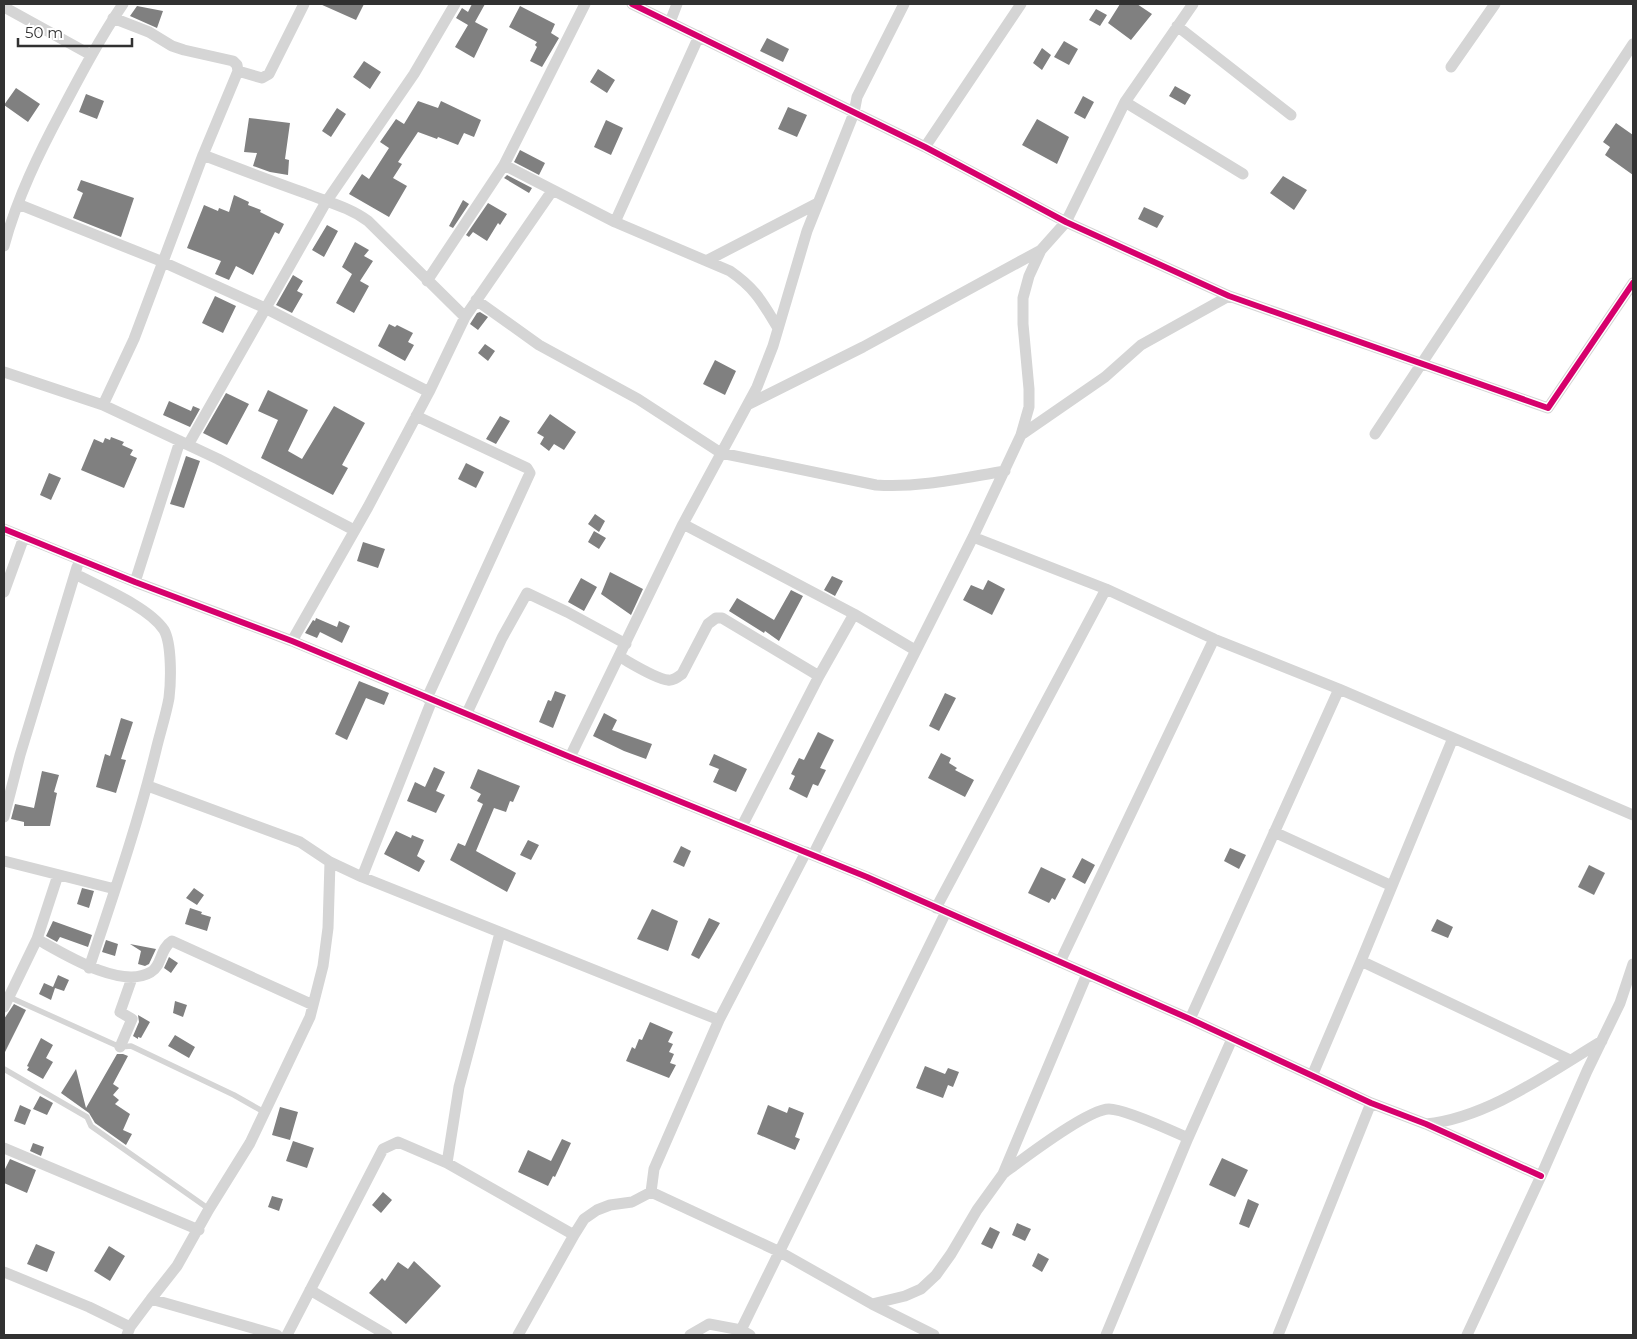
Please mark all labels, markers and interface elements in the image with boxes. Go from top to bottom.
scale bar [18,15,131,47]
text: 50 m [25,23,63,42]

